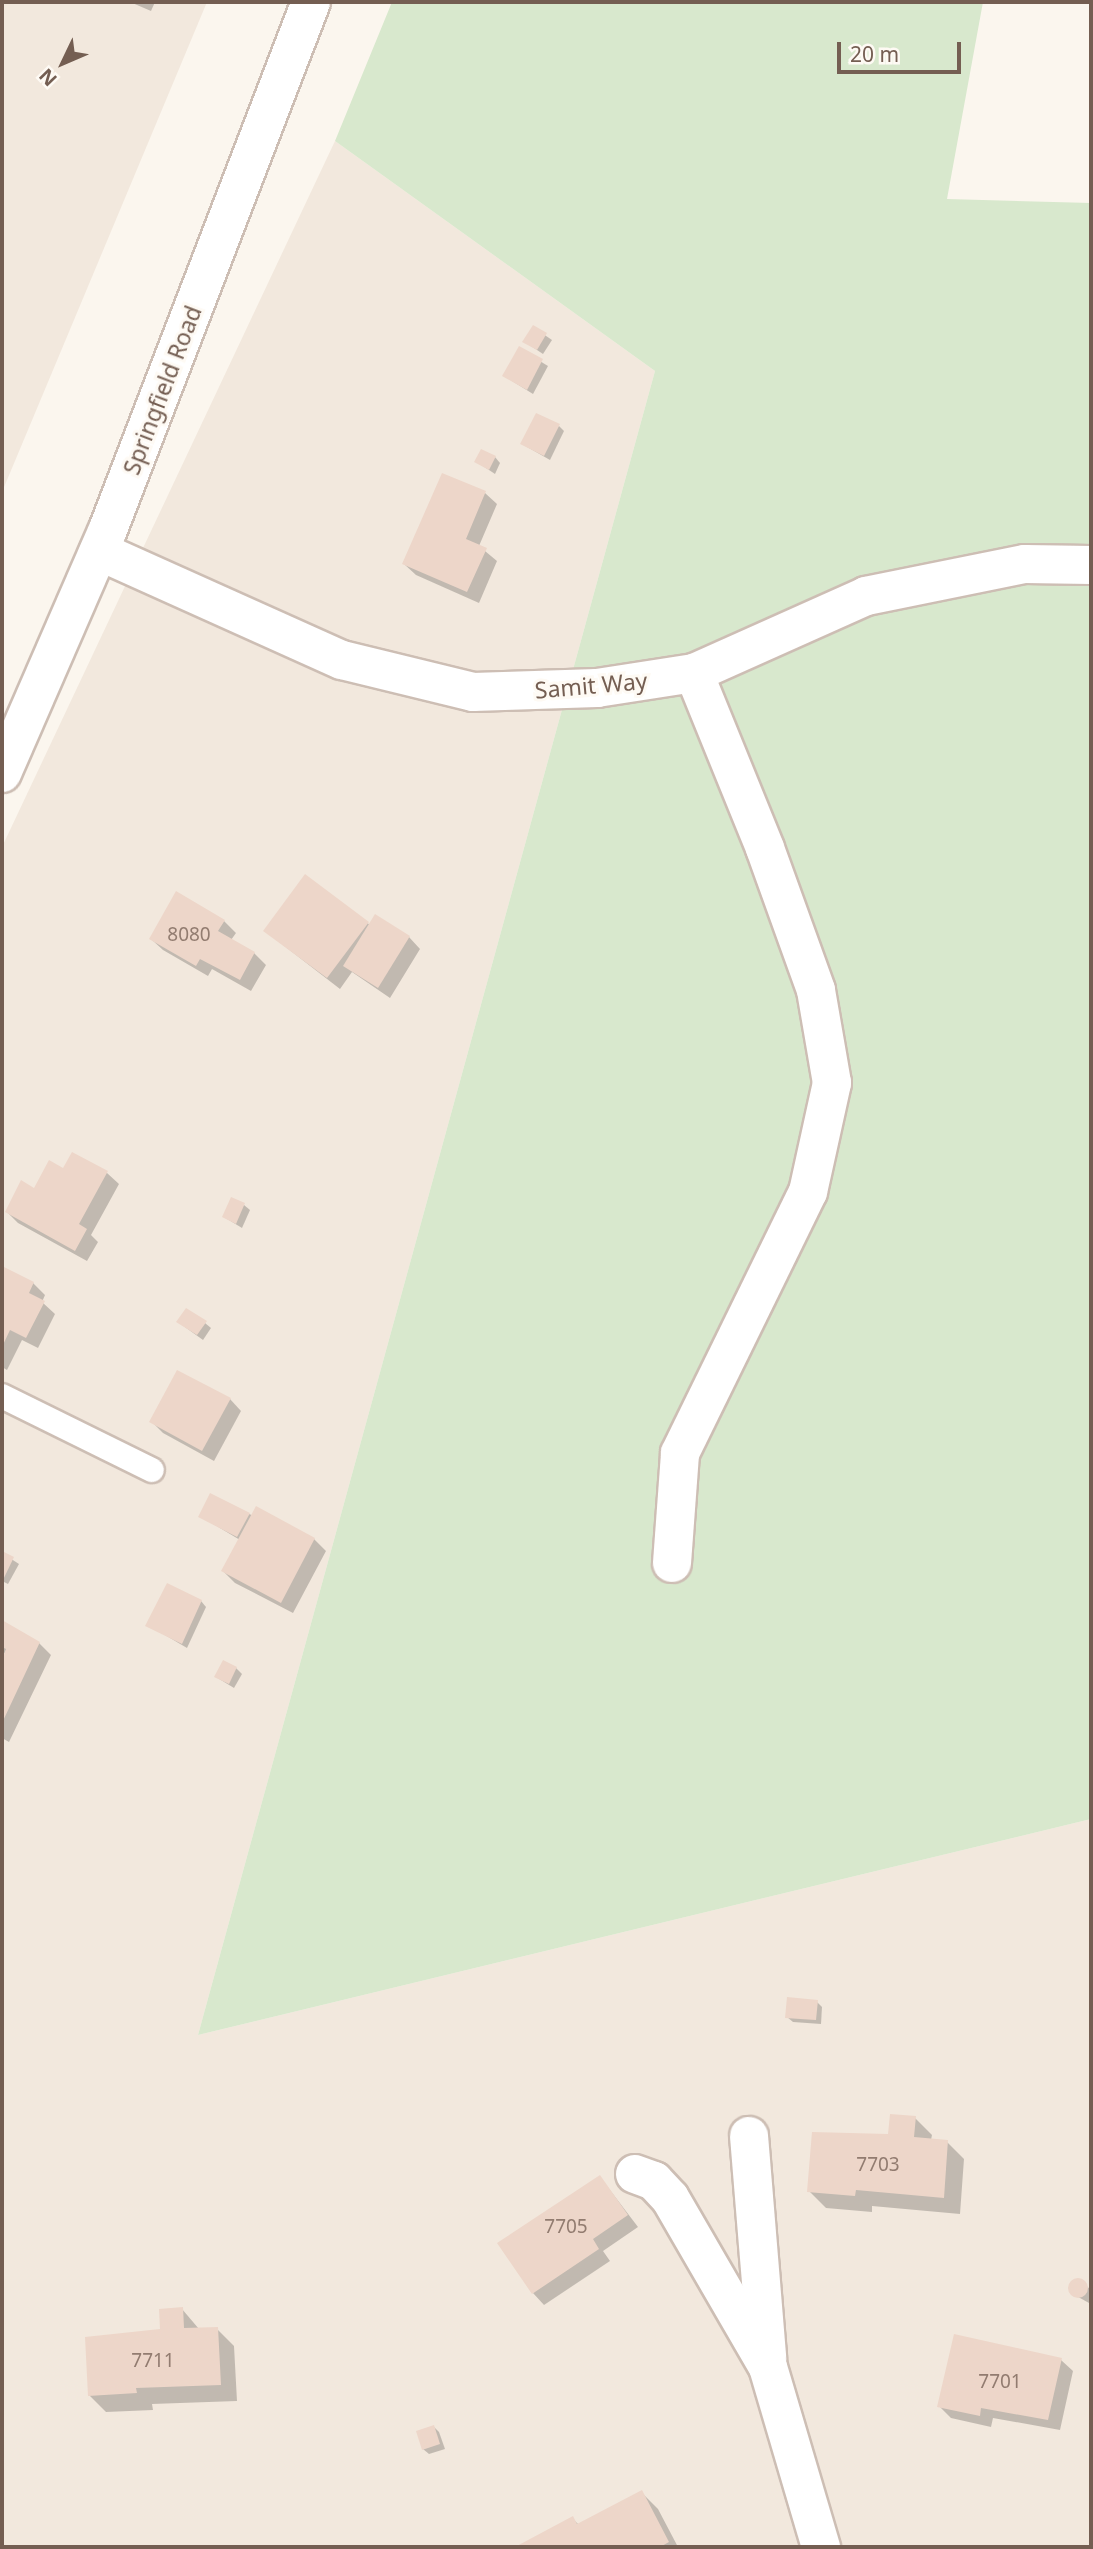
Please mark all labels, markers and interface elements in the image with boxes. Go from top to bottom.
north arrow [28,28,98,98]
scale bar [841,28,965,72]
text: 20 m [850,40,899,68]
text: N [33,63,63,92]
street label: Springfield Road [117,302,207,478]
street label: Samit Way [534,666,648,704]
house number: 8080 [167,924,211,946]
house number: 7703 [856,2154,900,2176]
house number: 7705 [544,2216,588,2238]
house number: 7711 [131,2350,175,2372]
house number: 7701 [978,2371,1022,2393]

